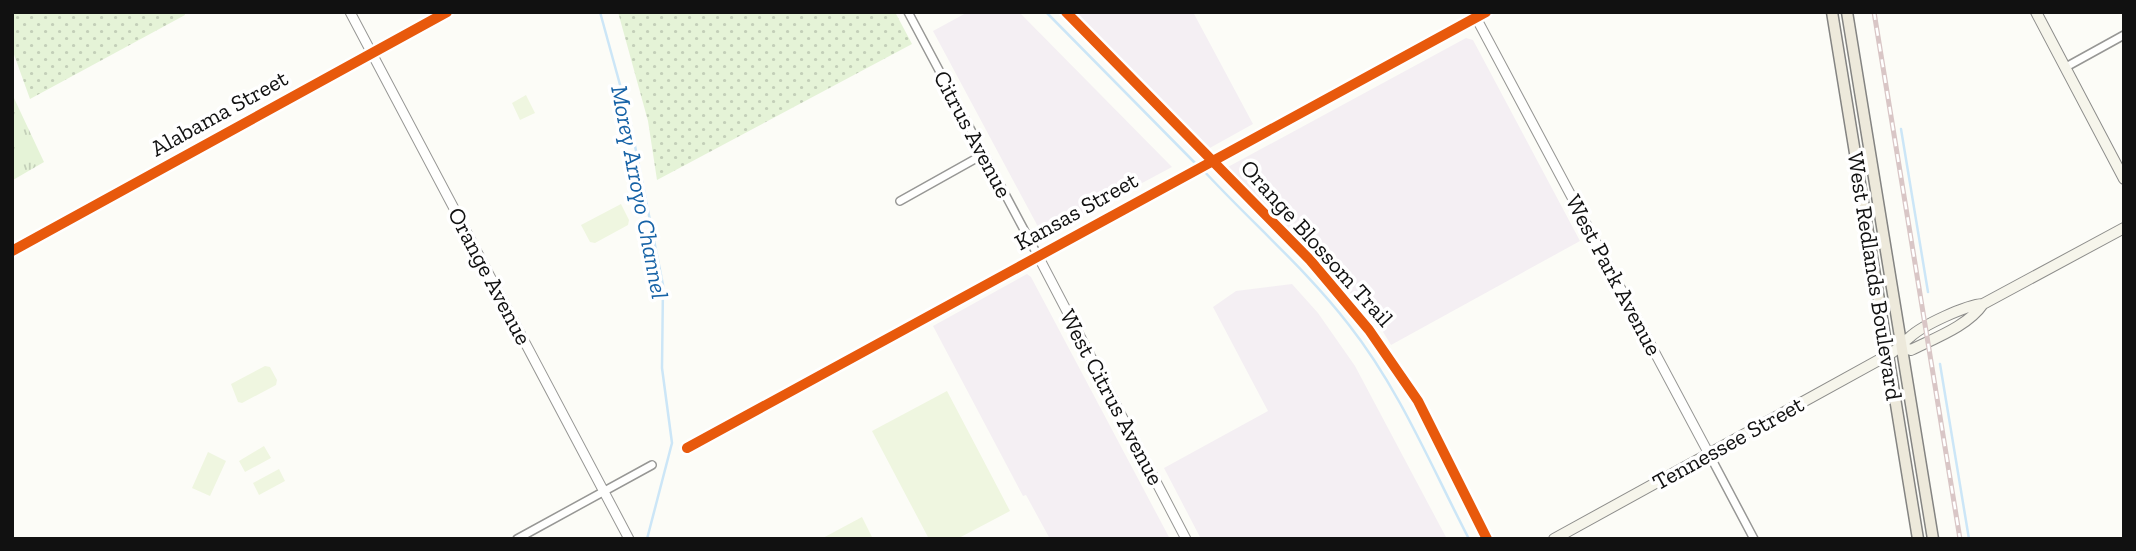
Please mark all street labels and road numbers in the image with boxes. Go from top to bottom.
street label: Alabama Street [146,64,293,162]
street label: Citrus Avenue [928,66,1018,202]
street label: West Redlands Boulevard [1842,150,1909,402]
street label: Orange Blossom Trail [1235,154,1399,332]
street label: Kansas Street [1010,166,1143,256]
street label: West Park Avenue [1560,190,1668,360]
street label: Orange Avenue [442,203,538,349]
street label: West Citrus Avenue [1054,304,1170,490]
street label: Tennessee Street [1648,390,1809,496]

